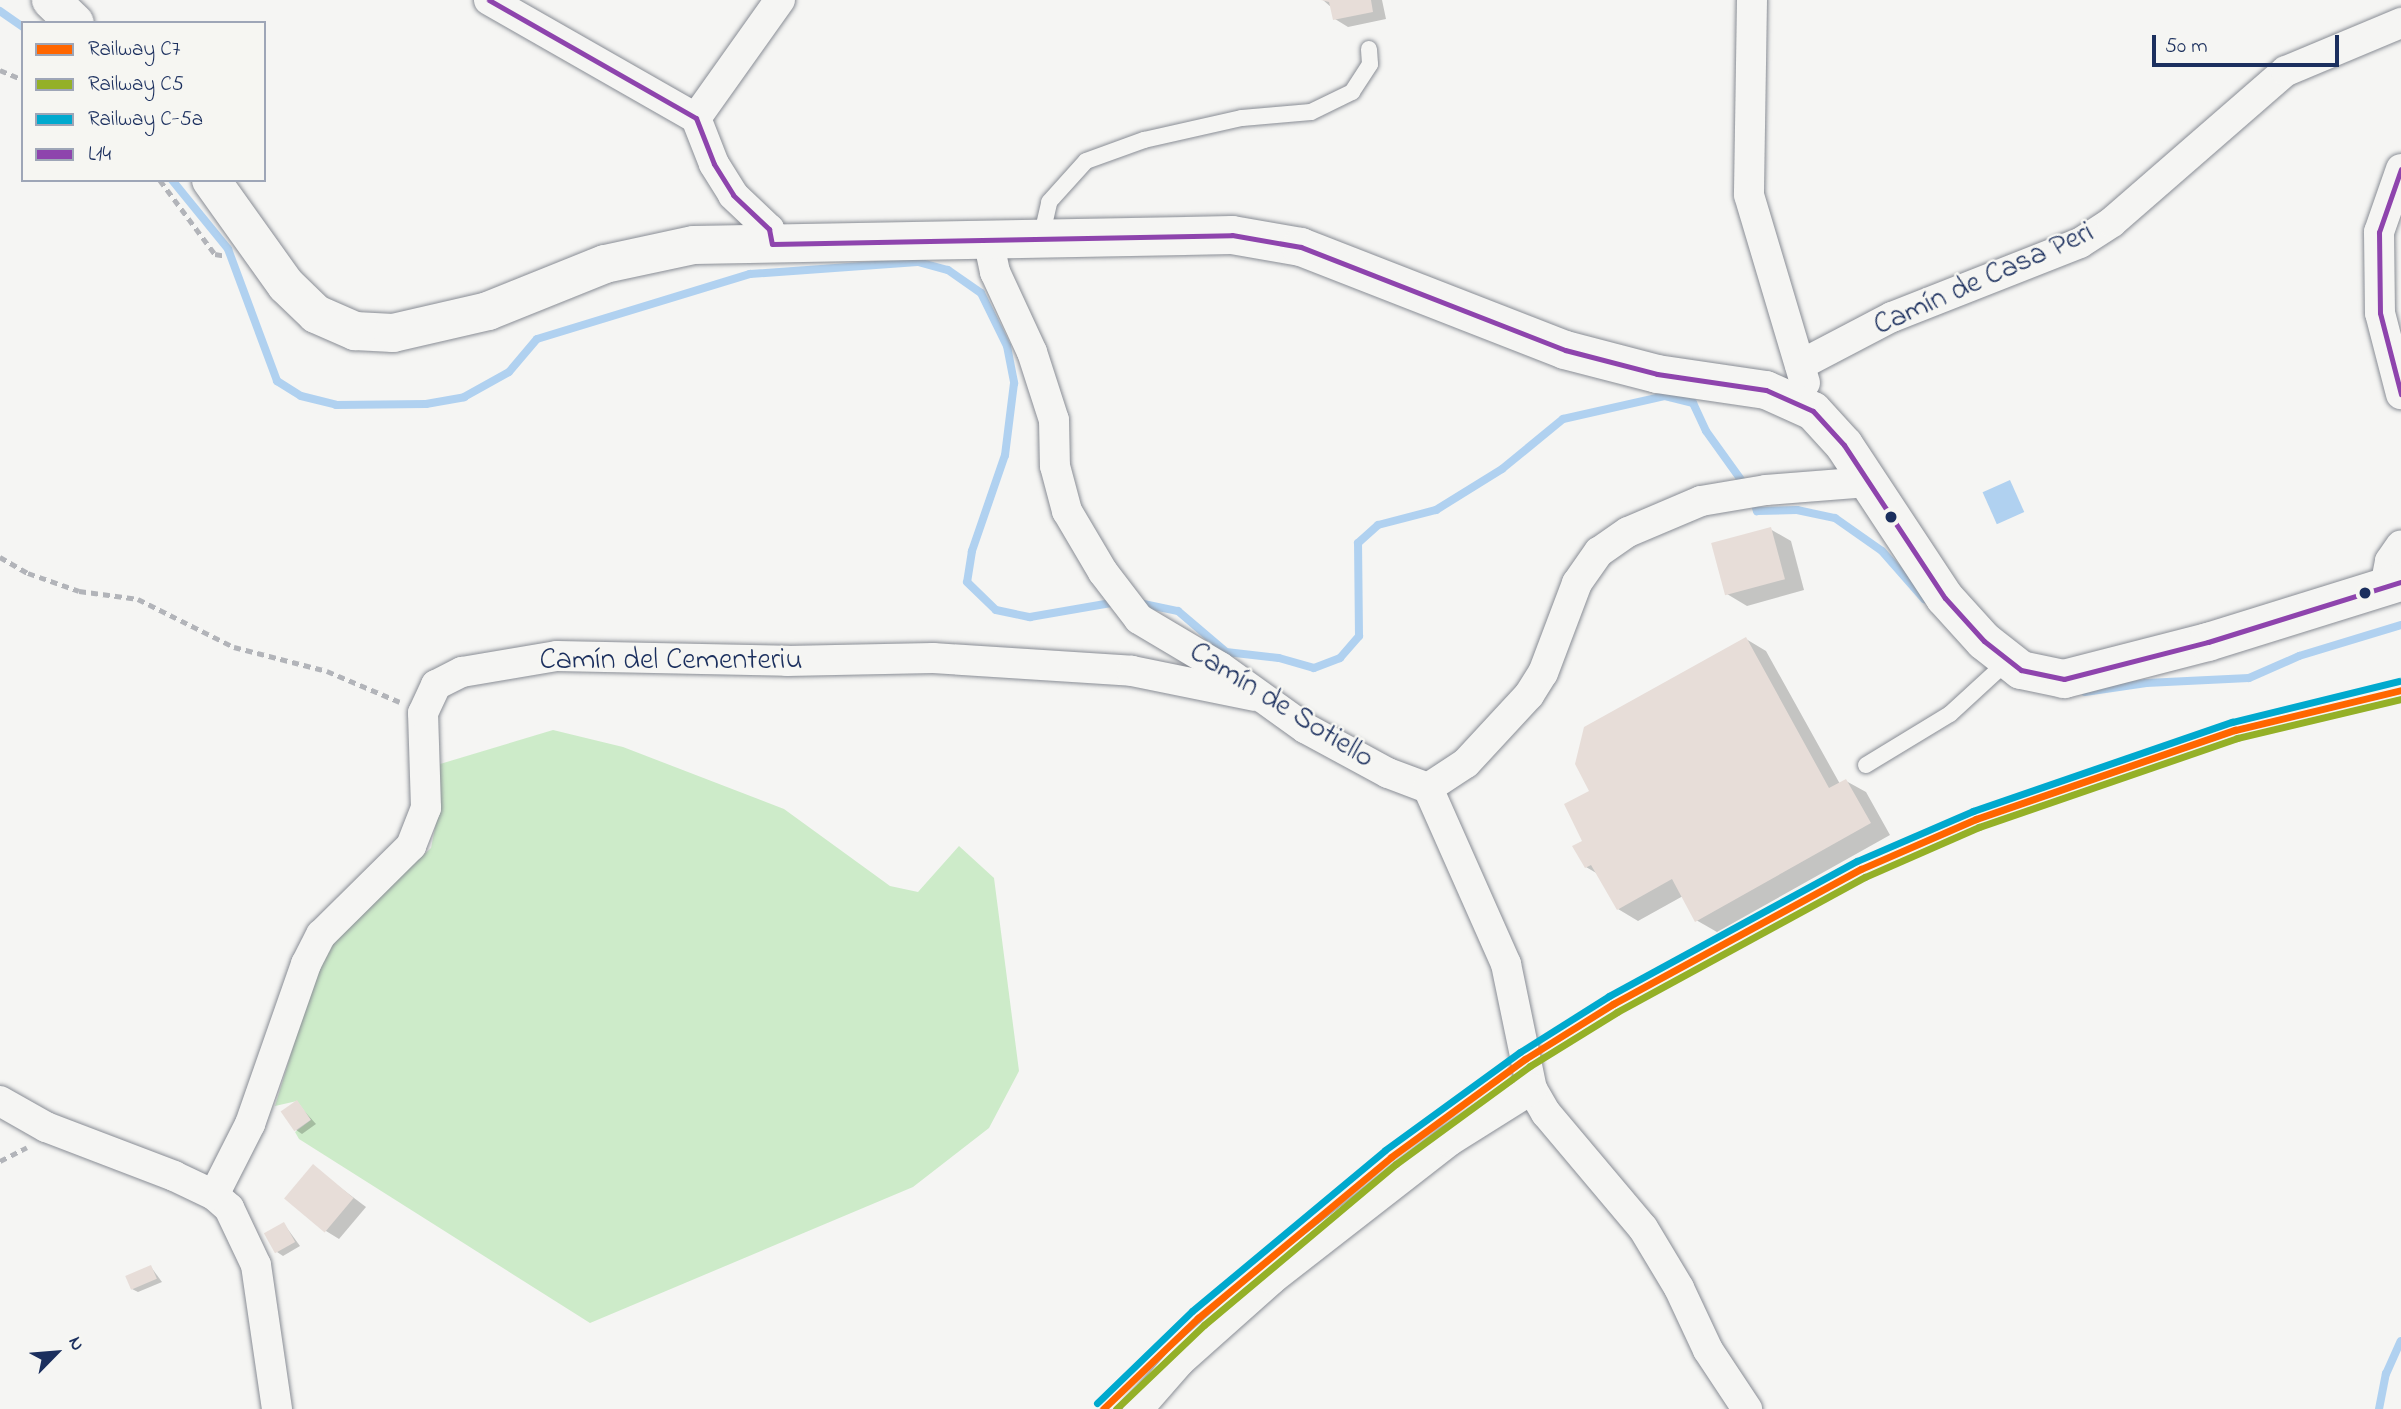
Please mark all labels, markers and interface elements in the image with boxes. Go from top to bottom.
legend [21,21,266,182]
scale bar [2156,21,2343,65]
text: 50 m [2165,32,2208,62]
text: Railway C7 [88,35,180,65]
text: Railway C5 [88,70,184,100]
text: Railway C-5a [88,105,203,135]
text: L14 [88,140,111,170]
street label: Camín de Casa Peri [1869,215,2099,345]
unlabelled marker [1884,510,1898,524]
unlabelled marker [2358,586,2372,600]
street label: Camín de Sotiello [1182,635,1380,777]
street label: Camín del Cementeriu [539,643,803,679]
north arrow [21,1318,91,1388]
text: N [61,1332,90,1355]

